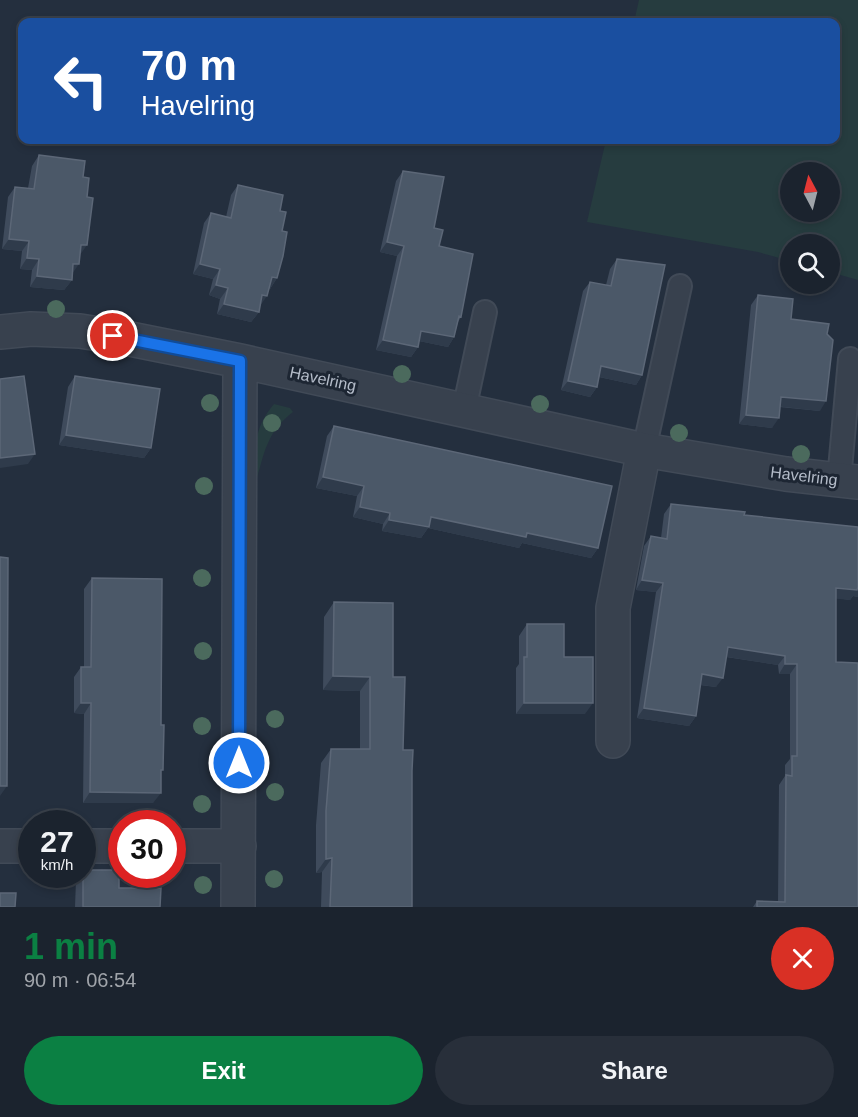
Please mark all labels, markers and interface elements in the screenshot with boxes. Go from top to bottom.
icon: left [42,42,120,120]
text: 70 m [141,42,237,89]
text: Havelring [141,91,255,121]
north arrow [780,162,840,222]
map controls [780,162,840,294]
button: search [780,234,840,294]
pin [87,310,138,361]
icon: arrive [96,319,129,352]
street label: Havelring [288,364,358,394]
street label: Havelring [769,463,839,489]
position arrow [207,731,271,795]
speed limit sign: 30 [108,810,186,888]
text: 27 [40,825,74,858]
text: km/h [41,856,73,873]
text: 1 min [24,926,118,967]
button: close [771,927,834,990]
text: 90 m · 06:54 [24,969,136,991]
button: Exit [24,1036,423,1105]
button: Share [435,1036,834,1105]

